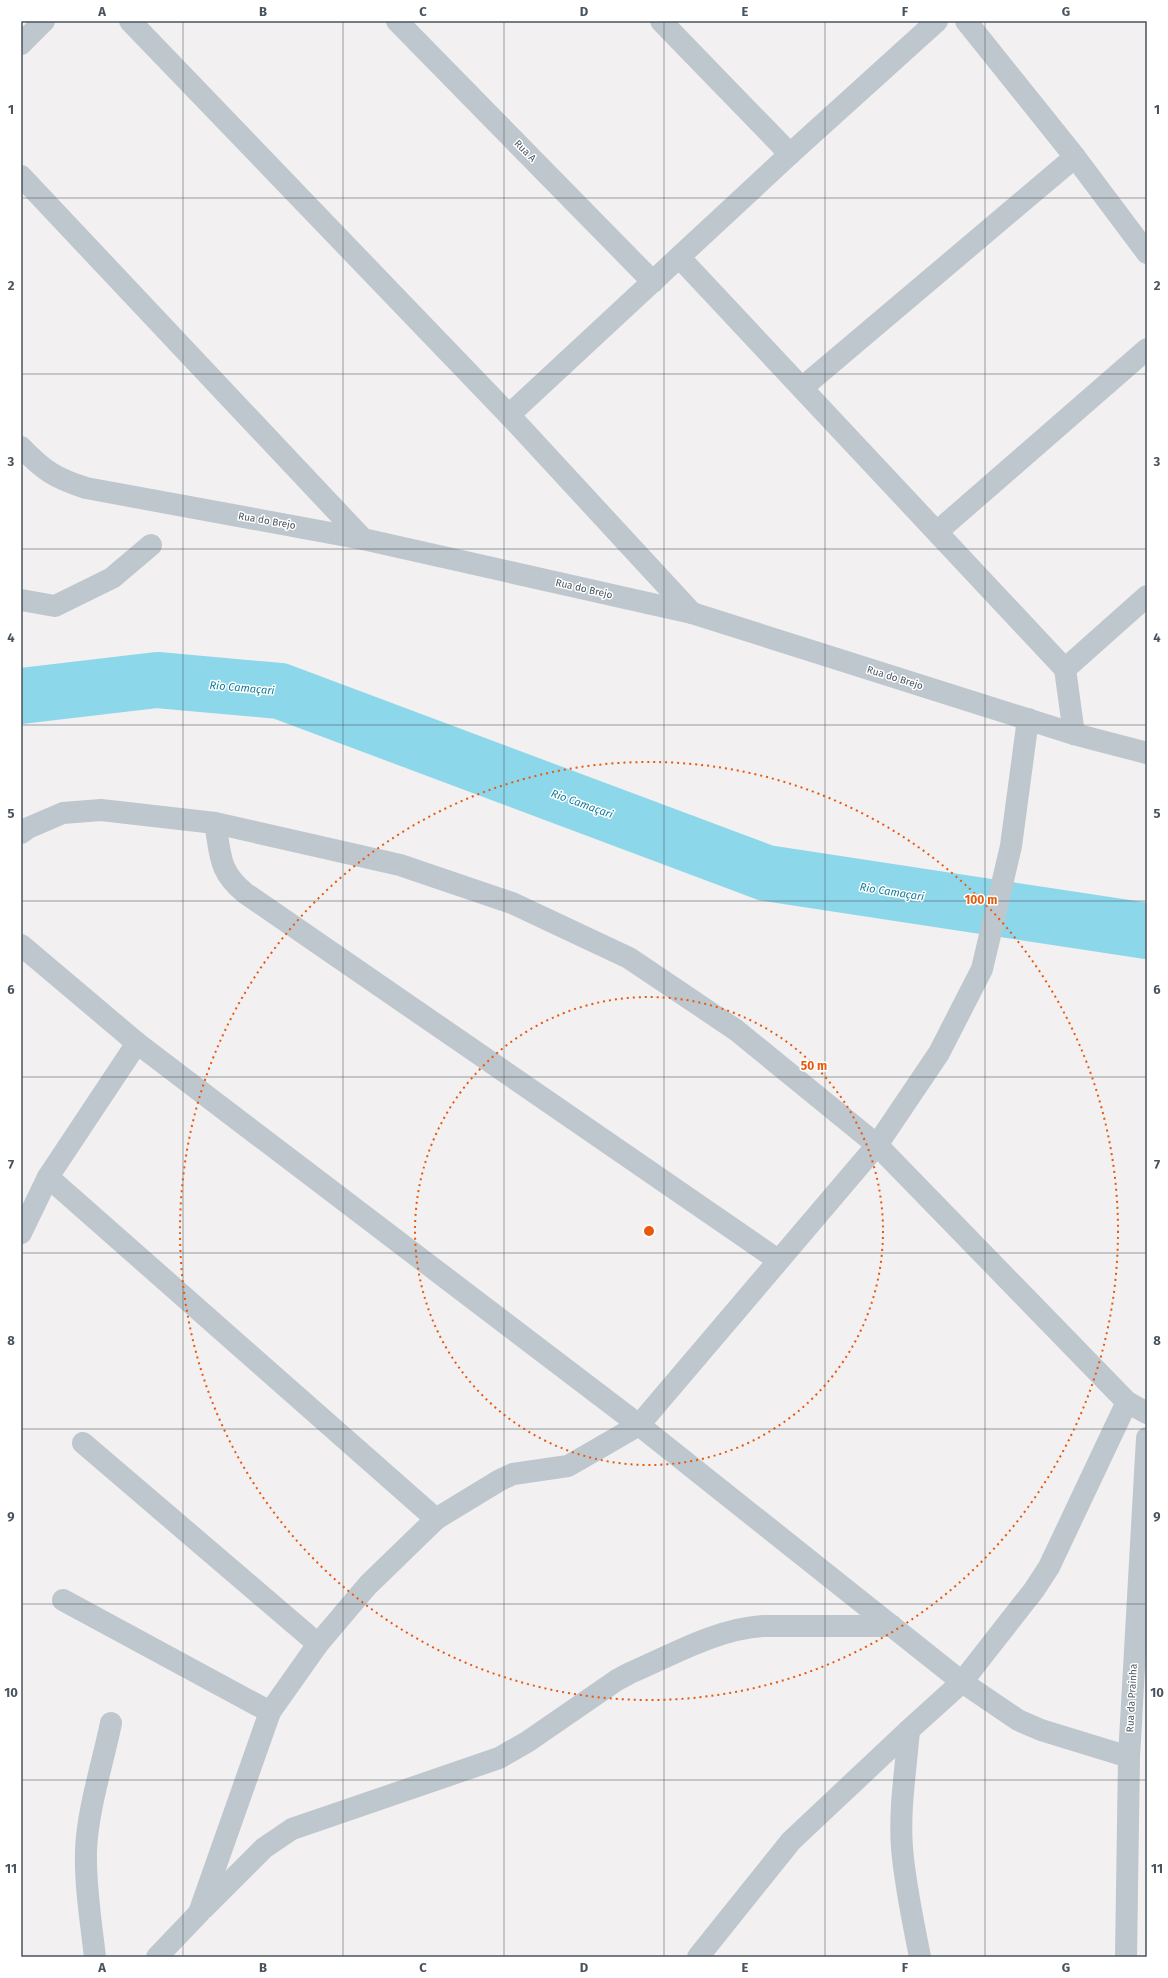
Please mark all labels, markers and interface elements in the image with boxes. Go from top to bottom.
text: A [97,4,106,19]
text: B [259,4,267,19]
text: C [419,4,427,19]
text: D [580,4,589,19]
text: E [742,4,749,19]
text: F [902,4,909,19]
text: G [1062,4,1070,19]
text: 1 [8,102,14,117]
text: 1 [1154,102,1160,117]
street label: Rua A [512,138,539,165]
text: 2 [8,278,15,293]
text: 2 [1154,278,1161,293]
text: 3 [7,454,15,469]
text: 3 [1153,454,1161,469]
street label: Rua do Brejo [237,510,297,532]
street label: Rua do Brejo [554,577,614,601]
text: 4 [7,630,15,645]
text: 4 [1153,630,1161,645]
street label: Rua do Brejo [865,664,925,692]
water label: Rio Camaçari [209,679,275,697]
water label: Rio Camaçari [549,787,615,821]
text: 5 [8,806,15,821]
text: 5 [1154,806,1161,821]
water label: Rio Camaçari [859,880,925,904]
text: 100 m [965,893,997,907]
text: 6 [7,982,15,997]
text: 6 [1153,982,1161,997]
text: 50 m [801,1059,827,1073]
text: 7 [8,1157,14,1172]
text: 7 [1154,1157,1160,1172]
centre of rings [642,1224,656,1238]
text: 8 [7,1333,15,1348]
text: 8 [1153,1333,1161,1348]
text: 9 [7,1509,15,1524]
text: 9 [1153,1509,1161,1524]
street label: Rua da Prainha [1124,1663,1140,1733]
text: 10 [4,1685,18,1700]
text: 10 [1150,1685,1164,1700]
text: 11 [5,1861,17,1876]
text: 11 [1151,1861,1163,1876]
text: A [97,1960,106,1975]
text: B [259,1960,267,1975]
text: C [419,1960,427,1975]
text: D [580,1960,589,1975]
text: E [742,1960,749,1975]
text: F [902,1960,909,1975]
text: G [1062,1960,1070,1975]

